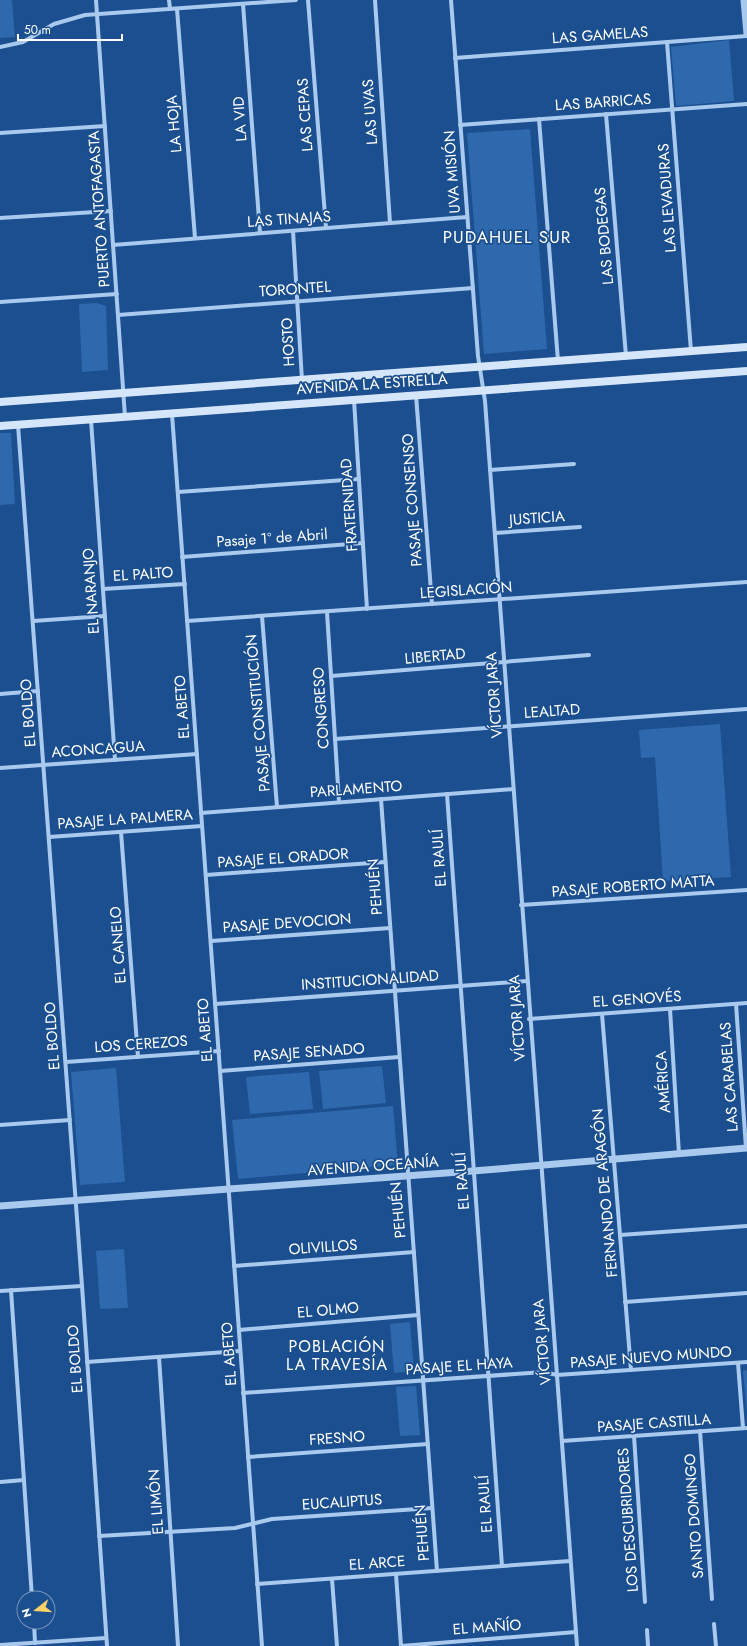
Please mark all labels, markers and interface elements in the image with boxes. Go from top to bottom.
scale bar [18,16,122,42]
text: 50 m [24,21,51,39]
street label: LAS GAMELAS [551,21,649,49]
street label: LAS CEPAS [291,78,319,152]
street label: LAS UVAS [357,78,383,146]
street label: LAS BARRICAS [554,88,652,116]
street label: LA HOJA [161,94,187,154]
street label: LA VID [227,96,253,142]
street label: PUERTO ANTOFAGASTA [83,130,115,288]
street label: UVA MISIÓN [438,130,466,214]
street label: LAS LEVADURAS [652,143,682,253]
street label: LAS BODEGAS [589,186,619,286]
street label: LAS TINAJAS [246,205,332,233]
district label: PUDAHUEL SUR [443,225,571,249]
street label: TORONTEL [258,276,332,302]
street label: HOSTO [276,317,300,367]
street label: AVENIDA LA ESTRELLA [296,368,448,400]
street label: PASAJE CONSENSO [396,433,428,567]
street label: FRATERNIDAD [335,458,363,552]
street label: JUSTICIA [506,505,566,531]
street label: Pasaje 1º de Abril [216,523,328,553]
street label: EL NARANJO [77,547,105,635]
street label: EL PALTO [112,561,174,587]
street label: LEGISLACIÓN [419,576,513,604]
street label: PASAJE CONSTITUCIÓN [240,633,276,793]
street label: LIBERTAD [404,642,466,670]
street label: VÍCTOR JARA [480,651,508,739]
street label: CONGRESO [307,666,335,750]
street label: EL ABETO [169,674,195,740]
street label: EL BOLDO [15,678,41,748]
street label: LEALTAD [523,698,581,724]
street label: ACONCAGUA [51,735,146,763]
street label: PARLAMENTO [309,775,403,803]
street label: PASAJE LA PALMERA [57,803,194,835]
street label: EL RAULÍ [426,828,452,888]
street label: PASAJE EL ORADOR [217,842,350,874]
street label: PEHUÉN [362,858,388,916]
street label: PASAJE ROBERTO MATTA [551,869,715,903]
street label: EL CANELO [104,905,132,984]
street label: PASAJE DEVOCION [222,908,352,938]
street label: INSTITUCIONALIDAD [300,964,440,996]
street label: VÍCTOR JARA [503,974,531,1062]
street label: EL GENOVÉS [592,985,682,1013]
street label: EL ABETO [192,997,218,1063]
street label: EL BOLDO [39,1001,65,1071]
street label: LAS CARABELAS [714,1021,744,1133]
street label: LOS CEREZOS [94,1030,188,1058]
street label: PASAJE SENADO [253,1037,366,1067]
street label: AMÉRICA [650,1050,676,1114]
street label: FERNANDO DE ARAGÓN [587,1108,623,1278]
street label: AVENIDA OCEANÍA [307,1150,439,1182]
street label: EL RAULÍ [449,1151,475,1211]
street label: PEHUÉN [385,1181,411,1239]
street label: OLIVILLOS [288,1234,358,1260]
street label: EL OLMO [296,1296,360,1324]
street label: VÍCTOR JARA [527,1298,557,1386]
street label: EL ABETO [216,1321,242,1387]
street label: EL BOLDO [62,1324,88,1394]
district label: POBLACIÓN LA TRAVESÍA [286,1335,388,1376]
street label: PASAJE NUEVO MUNDO [569,1340,733,1374]
street label: PASAJE EL HAYA [405,1351,513,1381]
street label: PASAJE CASTILLA [596,1408,712,1438]
street label: FRESNO [308,1425,366,1451]
street label: LOS DESCUBRIDORES [612,1447,644,1593]
street label: SANTO DOMINGO [679,1453,709,1579]
street label: EL LIMÓN [143,1469,169,1535]
street label: EL RAULÍ [472,1474,498,1534]
street label: EUCALIPTUS [301,1488,383,1516]
street label: PEHUÉN [409,1504,435,1562]
street label: EL ARCE [348,1550,406,1576]
north arrow [16,1590,56,1630]
text: N [18,1606,35,1619]
street label: EL MAÑÍO [452,1614,522,1640]

